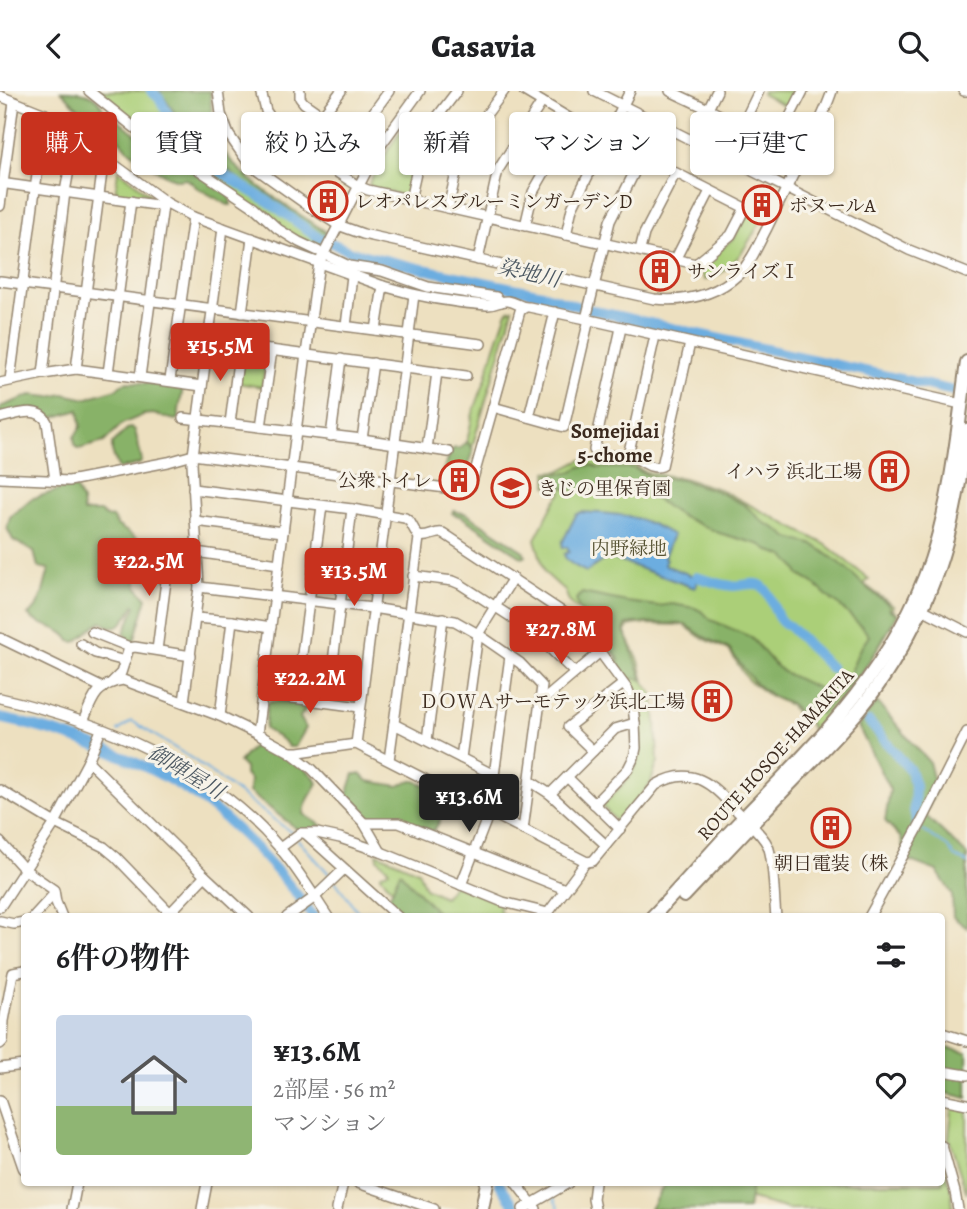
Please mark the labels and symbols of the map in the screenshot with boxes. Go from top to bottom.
building icon: レオパレスブルーミンガーデンD [307,180,349,222]
building icon: ボヌールA [741,184,783,226]
place label: レオパレスブルーミンガーデンD [355,189,632,215]
place label: ボヌールA [789,193,877,219]
building icon: サンライズⅠ [639,250,681,292]
water label: 染地川 [495,252,565,294]
place label: サンライズⅠ [687,259,799,285]
pin: ¥15.5M [163,323,277,383]
district label: Somejidai 5-chome [571,417,659,469]
building icon: イハラ 浜北工場 [868,450,910,492]
building icon: 公衆トイレ [438,459,480,501]
place label: イハラ 浜北工場 [726,459,862,485]
school or university icon: きじの里保育園 [490,467,532,509]
place label: 公衆トイレ [338,468,432,494]
place label: きじの里保育園 [538,476,671,502]
park label: 内野緑地 [591,536,667,562]
pin: ¥22.5M [92,539,206,598]
pin: ¥13.5M [297,549,411,608]
pin: ¥27.8M [504,607,618,666]
pin: ¥22.2M [253,655,367,715]
street label: ROUTE HOSOE-HAMAKITA [692,663,861,846]
building icon: ＤＯＷＡサーモテック浜北工場 [691,680,733,722]
place label: ＤＯＷＡサーモテック浜北工場 [419,689,685,715]
water label: 御陣屋川 [143,738,231,807]
pin: ¥13.6M [412,775,526,834]
building icon: 朝日電装（株 [810,807,852,849]
place label: 朝日電装（株 [774,851,888,877]

